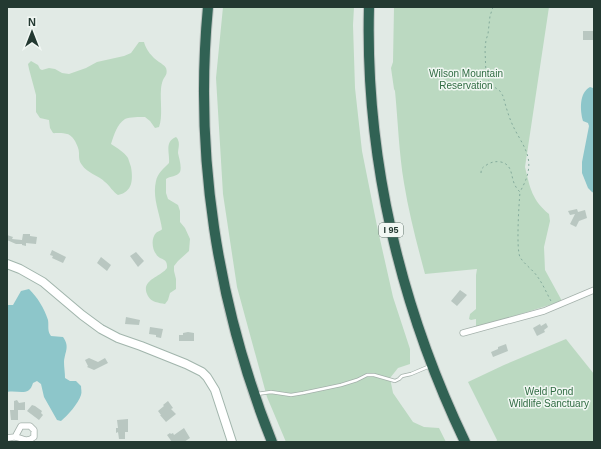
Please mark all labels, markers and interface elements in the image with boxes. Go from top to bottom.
north arrow [12,12,52,52]
text: N [28,16,36,28]
park label: Wilson Mountain Reservation [429,68,503,91]
road number: I 95 [379,223,403,237]
park label: Weld Pond Wildlife Sanctuary [509,386,589,409]

